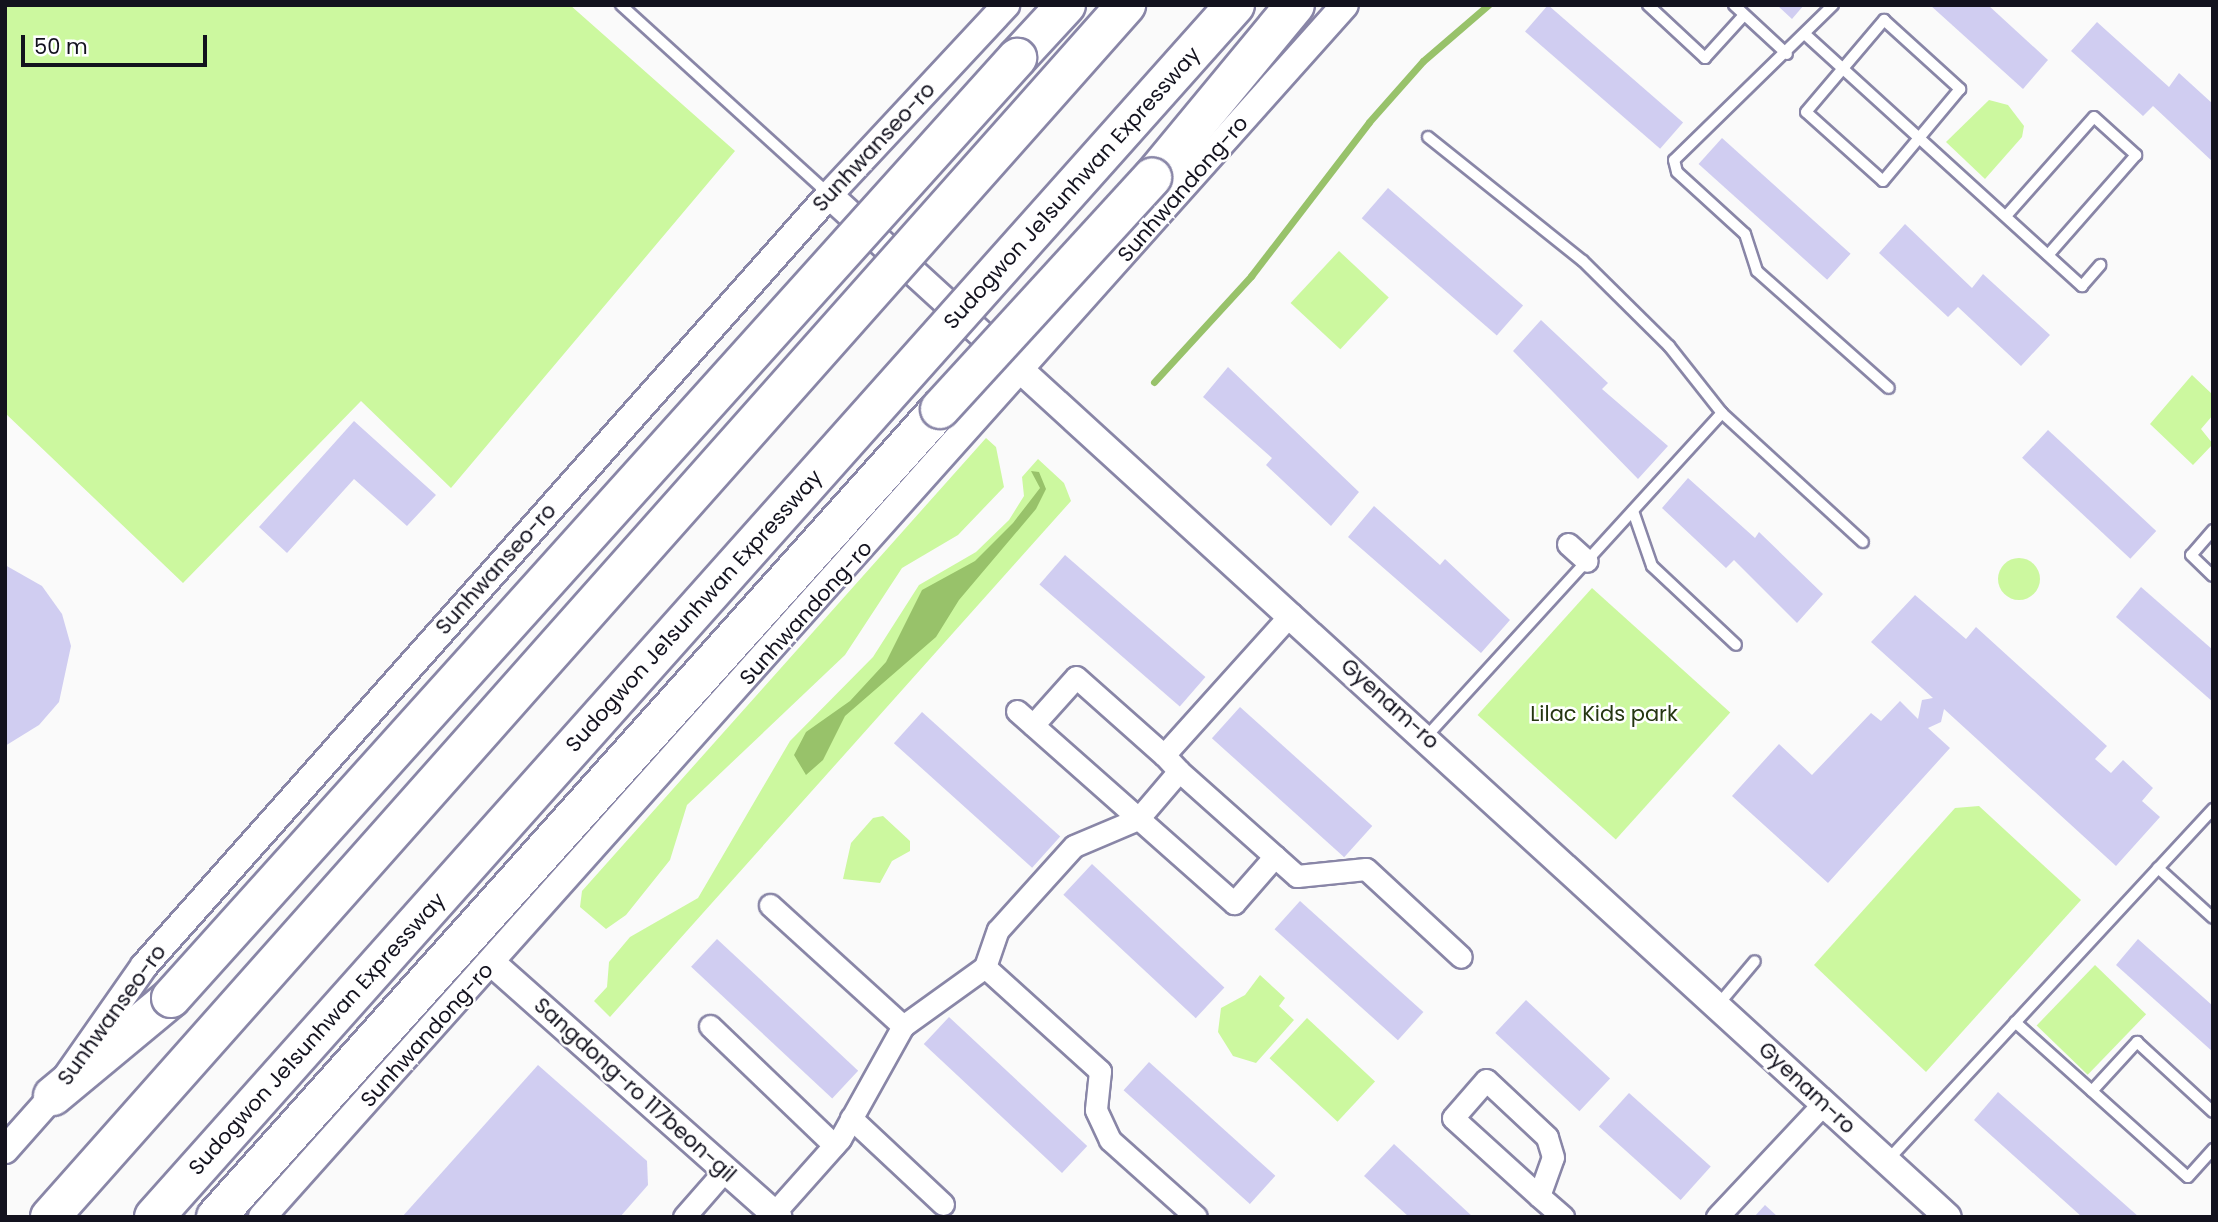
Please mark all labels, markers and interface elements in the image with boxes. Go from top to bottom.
scale bar [24,21,210,65]
text: 50 m [34,32,88,61]
street label: Sudogwon Je1sunhwan Expressway [939,42,1205,334]
street label: Sunhwanseo-ro [808,77,940,217]
street label: Sunhwandong-ro [1113,111,1253,267]
street label: Sudogwon Je1sunhwan Expressway [561,465,827,757]
street label: Sunhwanseo-ro [431,498,561,640]
street label: Sunhwandong-ro [735,536,877,690]
street label: Gyenam-ro [1336,653,1444,755]
park label: Lilac Kids park [1530,701,1678,727]
street label: Sudogwon Je1sunhwan Expressway [184,888,450,1180]
street label: Sunhwanseo-ro [53,940,171,1090]
street label: Sunhwandong-ro [356,958,498,1112]
street label: Sangdong-ro 117beon-gil [529,993,741,1187]
street label: Gyenam-ro [1753,1037,1861,1139]

